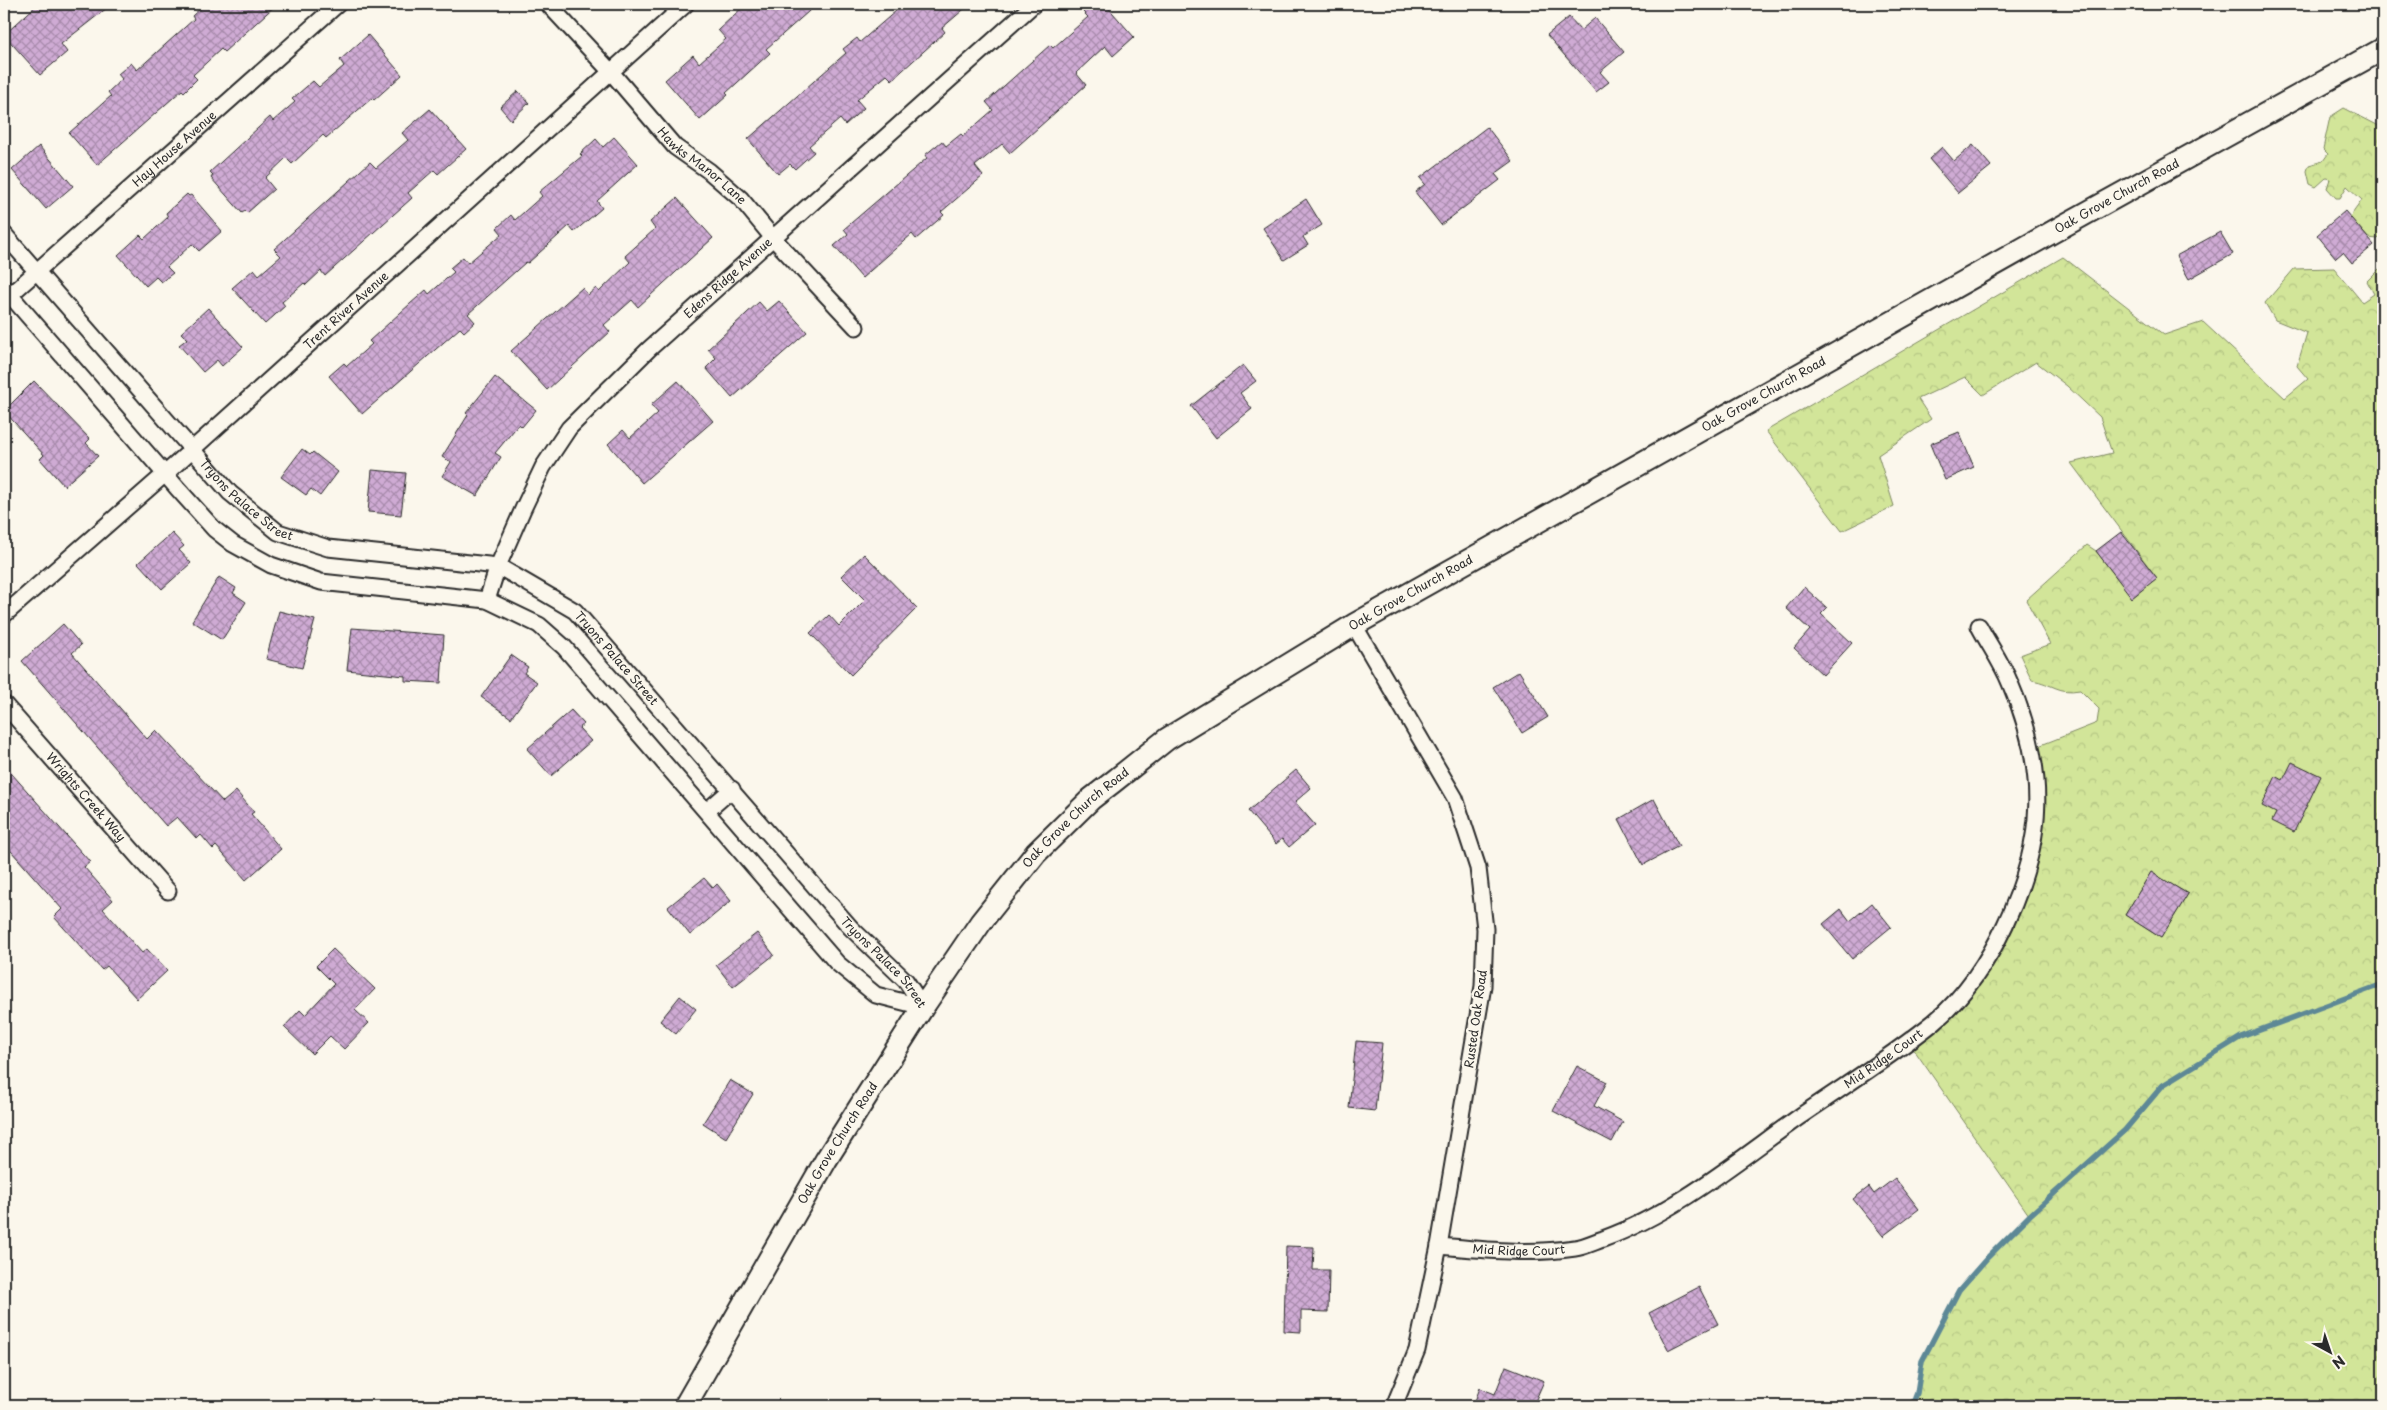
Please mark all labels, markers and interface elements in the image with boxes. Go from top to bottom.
street label: Hay House Avenue [128,106,220,190]
street label: Hawks Manor Lane [654,123,752,208]
street label: Oak Grove Church Road [2051,154,2182,237]
street label: Edens Ridge Avenue [679,233,776,322]
street label: Trent River Avenue [299,266,392,353]
street label: Oak Grove Church Road [1698,351,1829,436]
street label: Tryons Palace Street [196,454,296,544]
street label: Oak Grove Church Road [1345,550,1476,634]
street label: Tryons Palace Street [571,607,663,709]
street label: Wrights Creek Way [42,748,131,845]
street label: Oak Grove Church Road [1018,763,1132,871]
street label: Tryons Palace Street [837,912,931,1011]
street label: Rusted Oak Road [1459,969,1491,1069]
street label: Mid Ridge Court [1840,1024,1926,1092]
street label: Oak Grove Church Road [793,1078,881,1207]
street label: Mid Ridge Court [1472,1239,1566,1260]
north arrow [2304,1328,2354,1378]
text: N [2328,1351,2350,1374]

